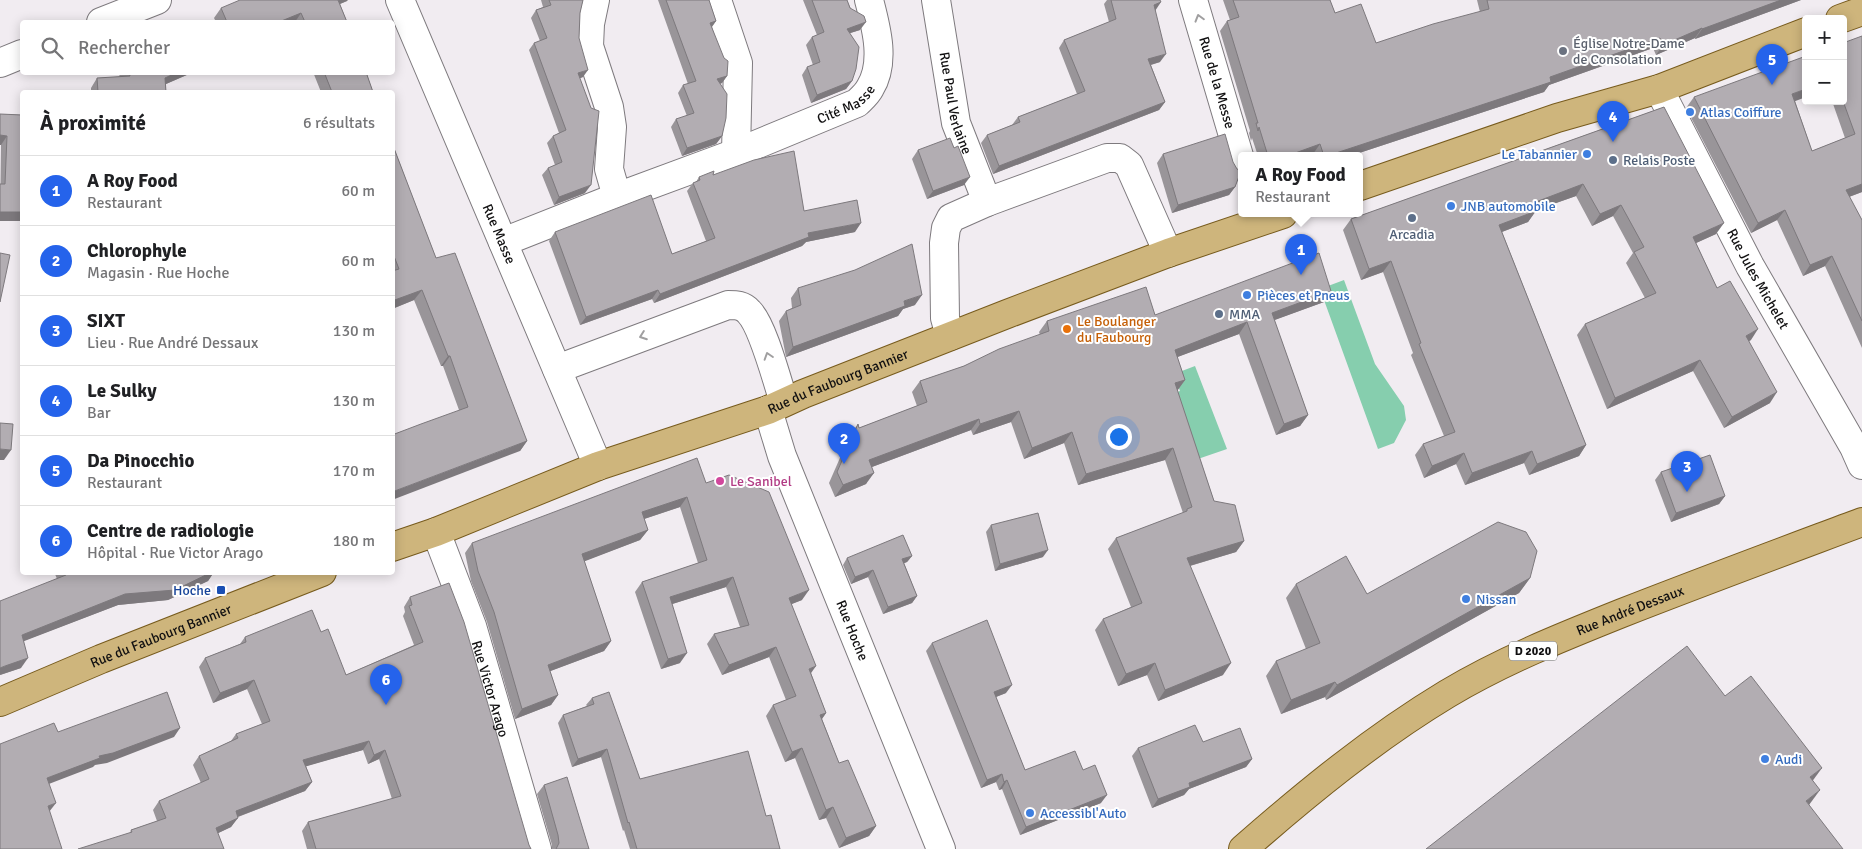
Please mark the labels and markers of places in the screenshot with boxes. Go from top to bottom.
place label: Église Notre-Dame de Consolation [1573,35,1685,68]
pin: 5 [1756,44,1788,85]
marker: Église Notre-Dame de Consolation [1557,45,1569,57]
pin: 4 [1597,101,1629,142]
place label: Atlas Coiffure [1700,104,1782,121]
marker: Atlas Coiffure [1684,106,1696,118]
place label: Le Tabannier [1501,146,1578,163]
marker: Le Tabannier [1581,148,1593,160]
place label: Relais Poste [1623,152,1695,169]
marker: Relais Poste [1607,154,1619,166]
place label: JNB automobile [1461,198,1556,215]
marker: JNB automobile [1445,200,1457,212]
marker: Arcadia [1406,212,1418,224]
place label: Arcadia [1389,226,1435,243]
pin: 1 [1285,234,1317,275]
place label: Pièces et Pneus [1257,287,1350,304]
marker: Pièces et Pneus [1241,289,1253,301]
place label: MMA [1229,306,1261,323]
marker: MMA [1213,308,1225,320]
place label: Le Boulanger du Faubourg [1077,313,1157,346]
marker: Le Boulanger du Faubourg [1061,323,1073,335]
pin: 2 [828,423,860,464]
pin: 3 [1671,451,1703,492]
place label: Le Sanibel [730,473,792,490]
marker: Le Sanibel [714,475,726,487]
place label: Hoche [173,582,211,599]
marker: Hoche [215,584,227,596]
place label: Nissan [1476,591,1516,608]
marker: Nissan [1460,593,1472,605]
pin: 6 [370,664,402,705]
place label: Audi [1775,751,1802,768]
marker: Audi [1759,753,1771,765]
place label: Accessibl'Auto [1040,805,1127,822]
marker: Accessibl'Auto [1024,807,1036,819]

